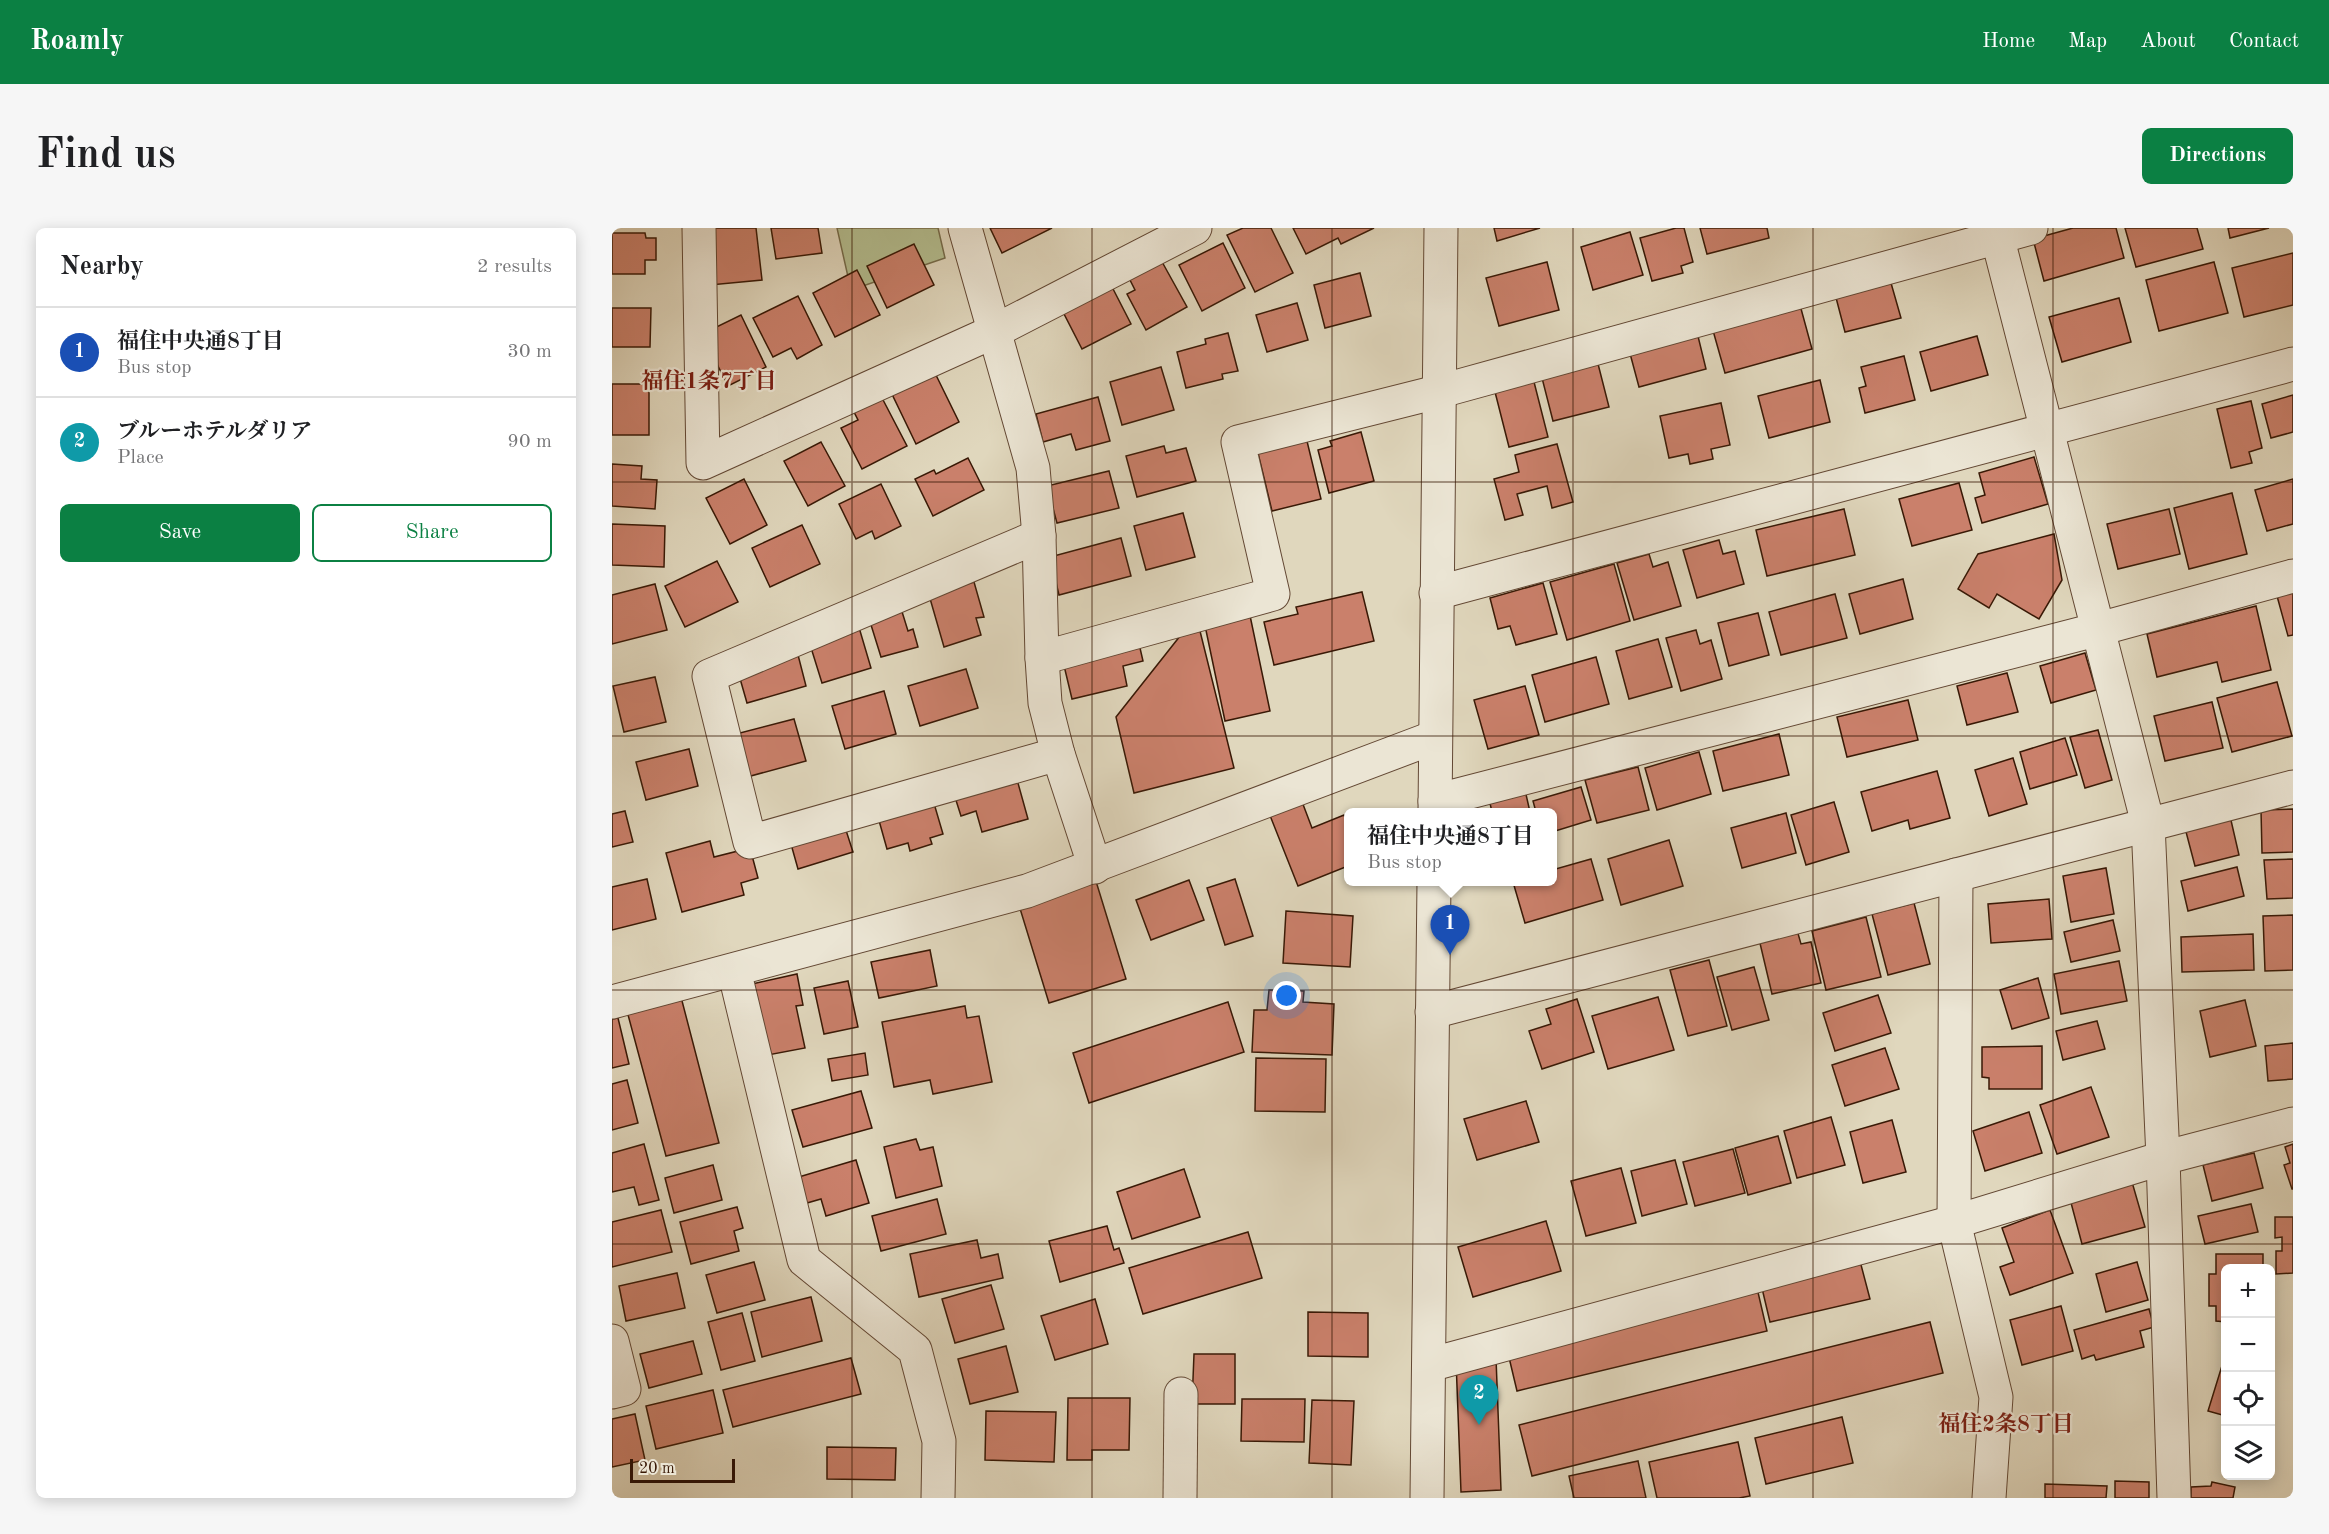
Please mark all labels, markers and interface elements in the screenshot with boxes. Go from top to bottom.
text: Roamly [30,28,124,56]
text: Home [1982,31,2035,52]
text: Map [2068,31,2107,52]
text: About [2140,31,2196,52]
text: Contact [2229,31,2299,52]
button: Directions [2142,128,2293,184]
text: Find us [36,135,175,177]
text: Nearby [60,254,144,280]
text: 2 results [477,257,552,277]
text: 福住中央通8丁目 [117,331,284,353]
text: 1 [74,342,85,362]
text: 30 m [507,342,552,362]
text: Bus stop [117,358,192,378]
district label: 福住1条7丁目 [641,369,777,393]
text: ブルーホテルダリア [117,421,312,443]
text: 2 [74,432,85,452]
text: 90 m [507,432,552,452]
text: Place [117,448,164,468]
button: Save [60,504,300,562]
button: Share [312,504,552,562]
popup [1344,808,1557,886]
text: 福住中央通8丁目 [1367,826,1534,848]
text: Bus stop [1367,853,1442,873]
pin: 1 [1430,906,1470,955]
your location [1272,981,1301,1010]
map controls [2221,1264,2275,1480]
button: + [2221,1264,2275,1318]
button: − [2221,1318,2275,1372]
button: locate [2221,1372,2275,1426]
pin: 2 [1460,1376,1498,1425]
district label: 福住2条8丁目 [1938,1412,2074,1436]
button: layers [2221,1426,2275,1480]
scale bar [630,1456,735,1484]
text: 20 m [639,1461,675,1477]

